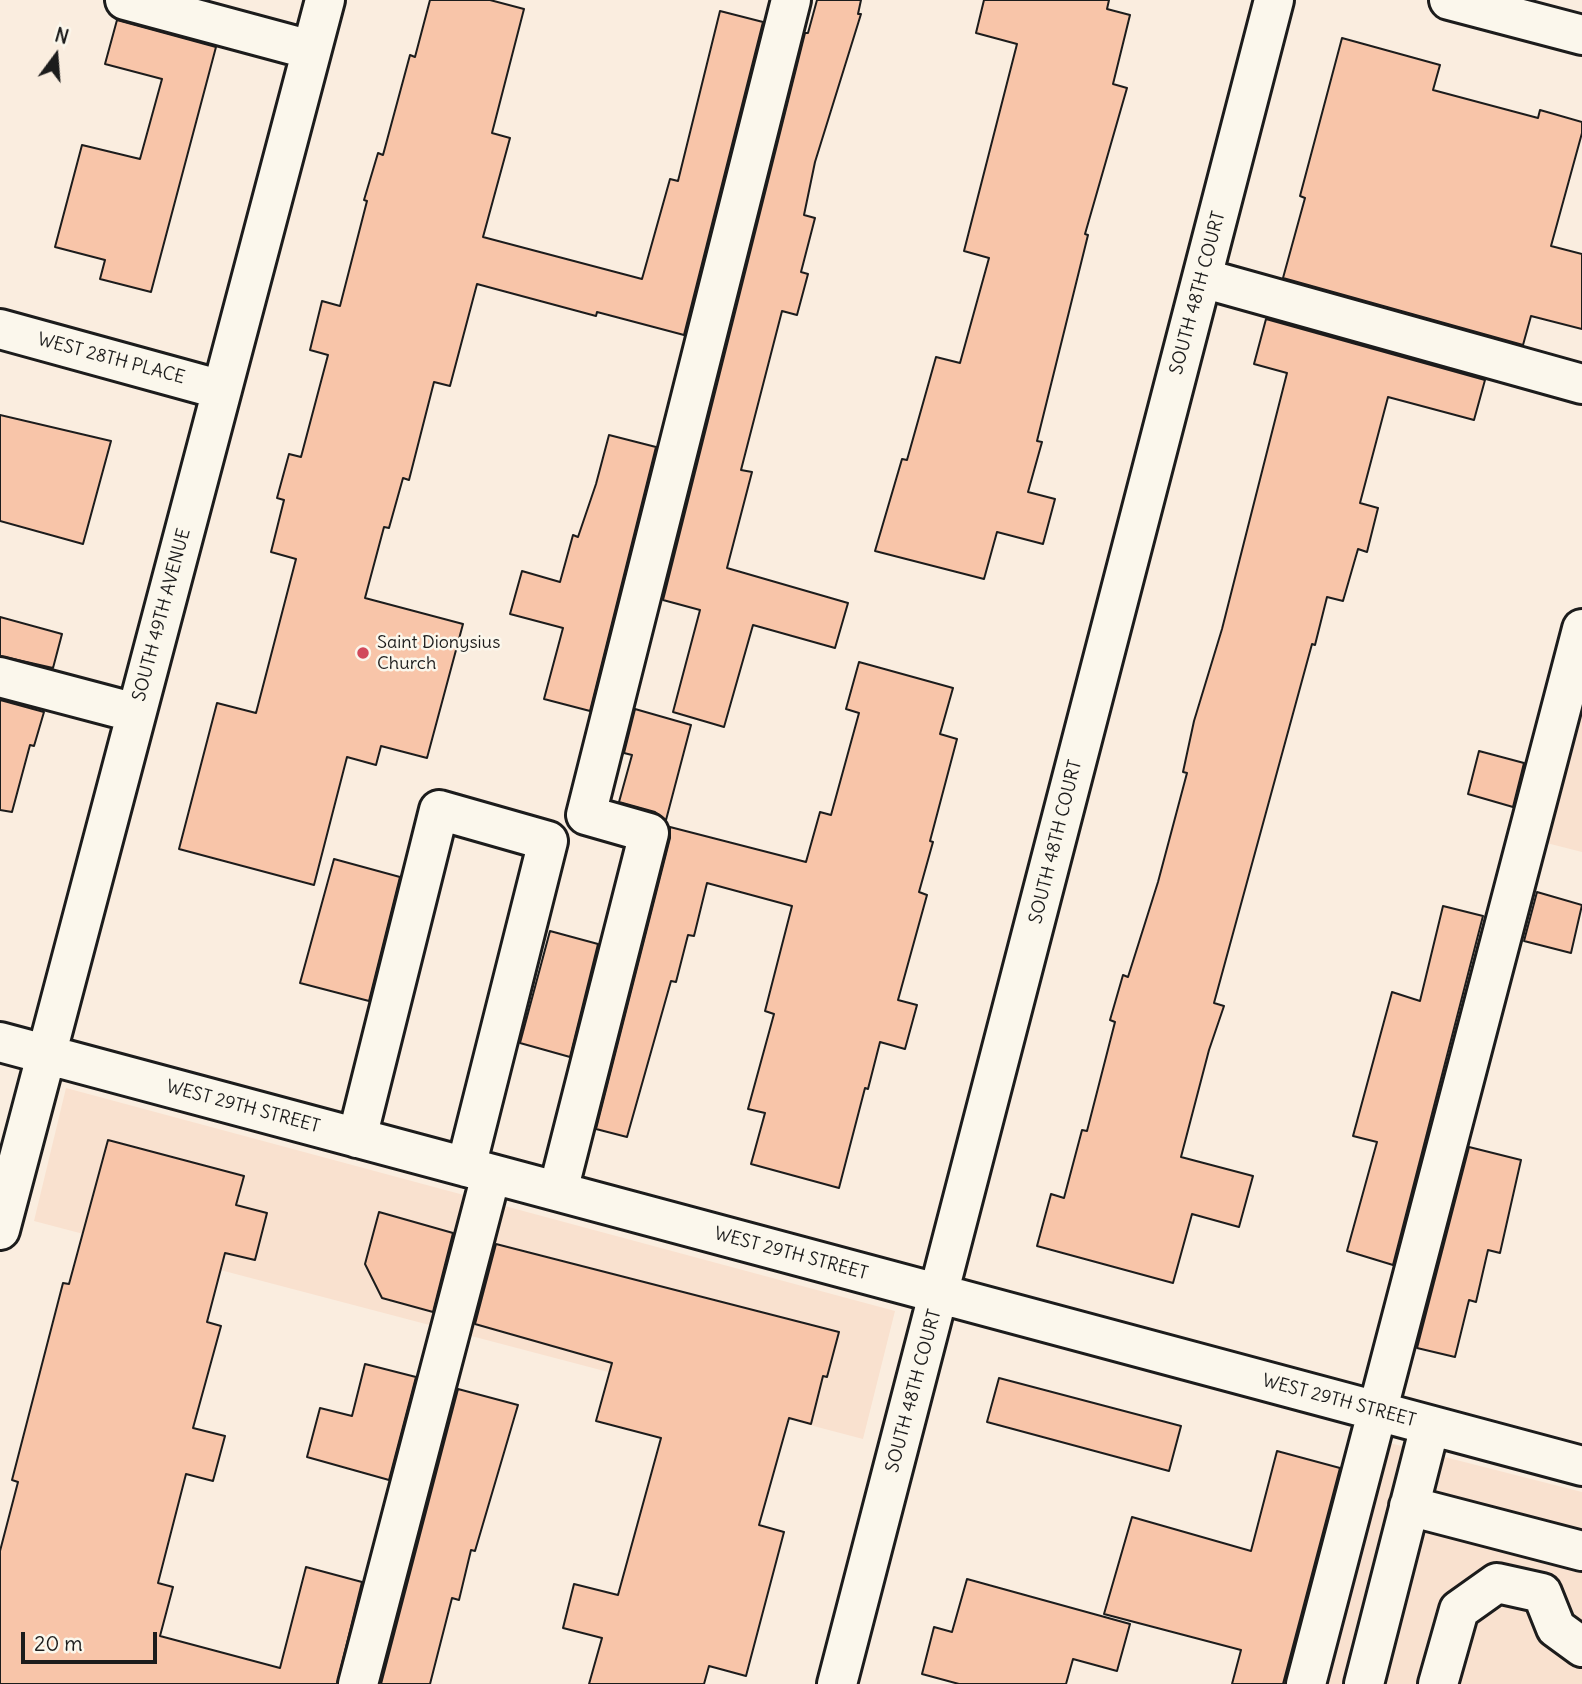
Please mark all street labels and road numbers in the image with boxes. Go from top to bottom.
street label: SOUTH 48TH COURT [1166,209,1230,377]
street label: WEST 28TH PLACE [35,329,187,389]
street label: SOUTH 49TH AVENUE [129,526,195,704]
street label: SOUTH 48TH COURT [1025,758,1087,926]
street label: WEST 29TH STREET [164,1076,322,1138]
street label: WEST 29TH STREET [712,1223,870,1285]
street label: SOUTH 48TH COURT [882,1307,946,1475]
street label: WEST 29TH STREET [1260,1370,1418,1432]

